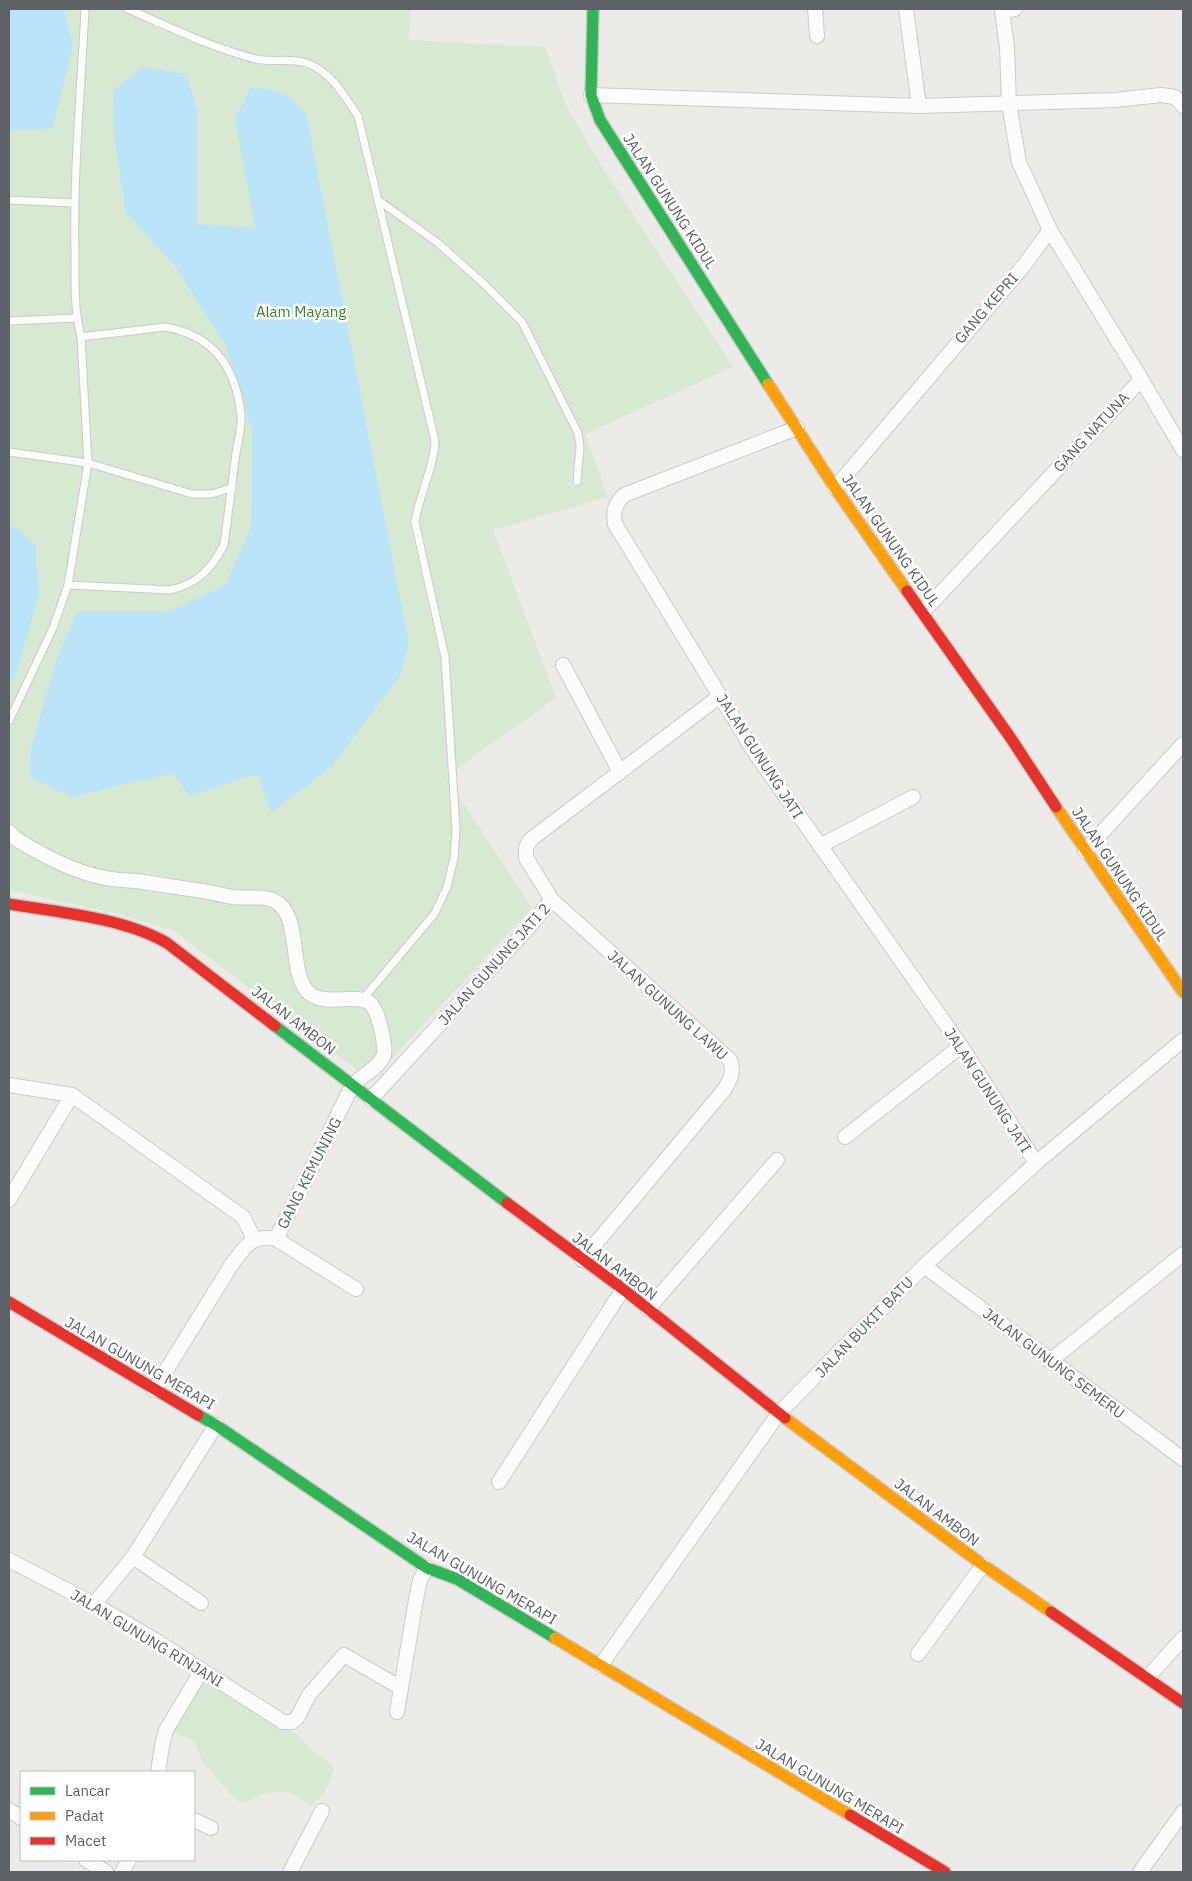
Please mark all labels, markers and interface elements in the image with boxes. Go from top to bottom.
street label: JALAN GUNUNG KIDUL [619,130,721,273]
street label: GANG KEPRI [950,269,1022,347]
park label: Alam Mayang [256,302,346,321]
street label: GANG NATUNA [1049,388,1133,476]
street label: JALAN GUNUNG KIDUL [838,470,944,611]
street label: JALAN GUNUNG JATI [712,690,808,822]
street label: JALAN GUNUNG KIDUL [1068,803,1172,945]
street label: JALAN GUNUNG JATI 2 [434,899,554,1029]
street label: JALAN GUNUNG LAWU [604,946,732,1064]
street label: JALAN AMBON [248,981,340,1059]
street label: JALAN GUNUNG JATI [940,1024,1036,1156]
street label: GANG KEMUNING [273,1114,345,1232]
street label: JALAN AMBON [569,1228,661,1304]
street label: JALAN BUKIT BATU [811,1272,917,1382]
street label: JALAN GUNUNG SEMERU [979,1303,1129,1423]
street label: JALAN GUNUNG MERAPI [62,1312,218,1414]
street label: JALAN AMBON [891,1474,983,1550]
street label: JALAN GUNUNG MERAPI [404,1527,560,1629]
street label: JALAN GUNUNG RINJANI [67,1585,227,1691]
street label: JALAN GUNUNG MERAPI [752,1734,908,1838]
legend [20,1771,195,1861]
text: Lancar [65,1781,111,1800]
text: Padat [65,1806,104,1825]
text: Macet [65,1831,106,1850]

